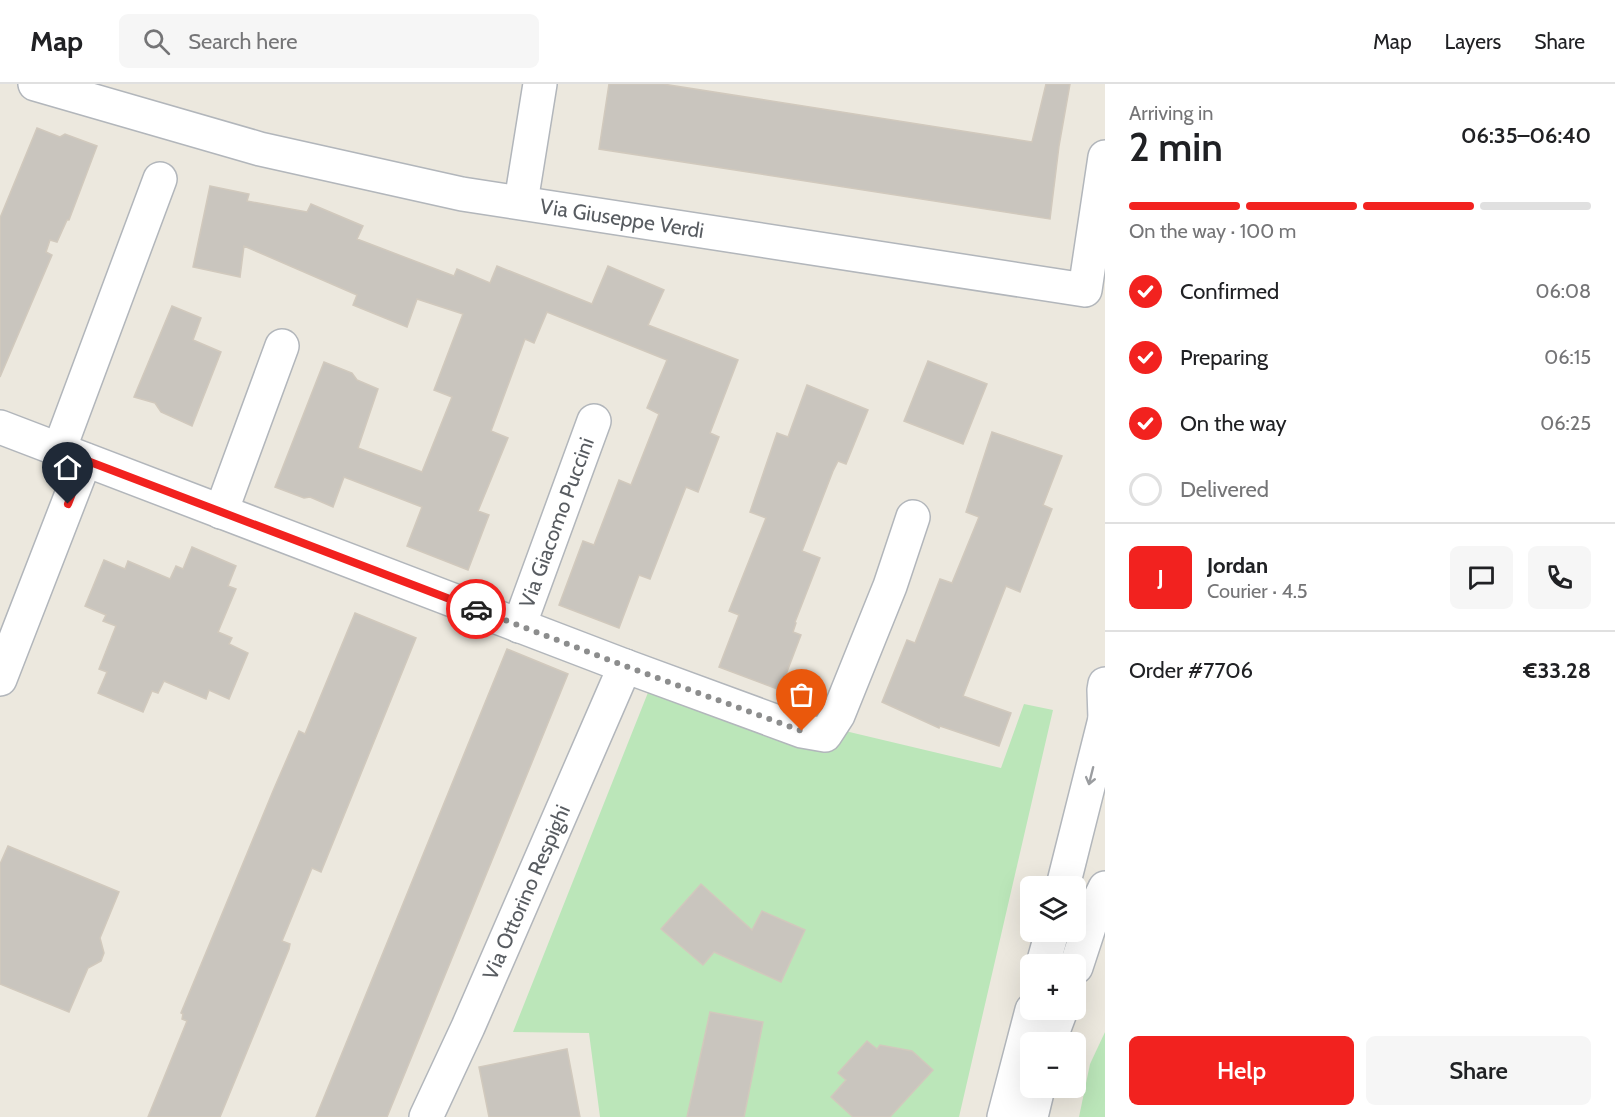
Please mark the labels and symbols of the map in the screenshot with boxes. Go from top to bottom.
street label: Via Giuseppe Verdi [538,193,706,243]
street label: Via Giacomo Puccini [514,434,599,611]
pin [42,442,93,504]
courier [446,579,506,639]
pin [776,669,827,731]
one-way arrow [1084,766,1096,785]
street label: Via Ottorino Respighi [477,801,575,984]

